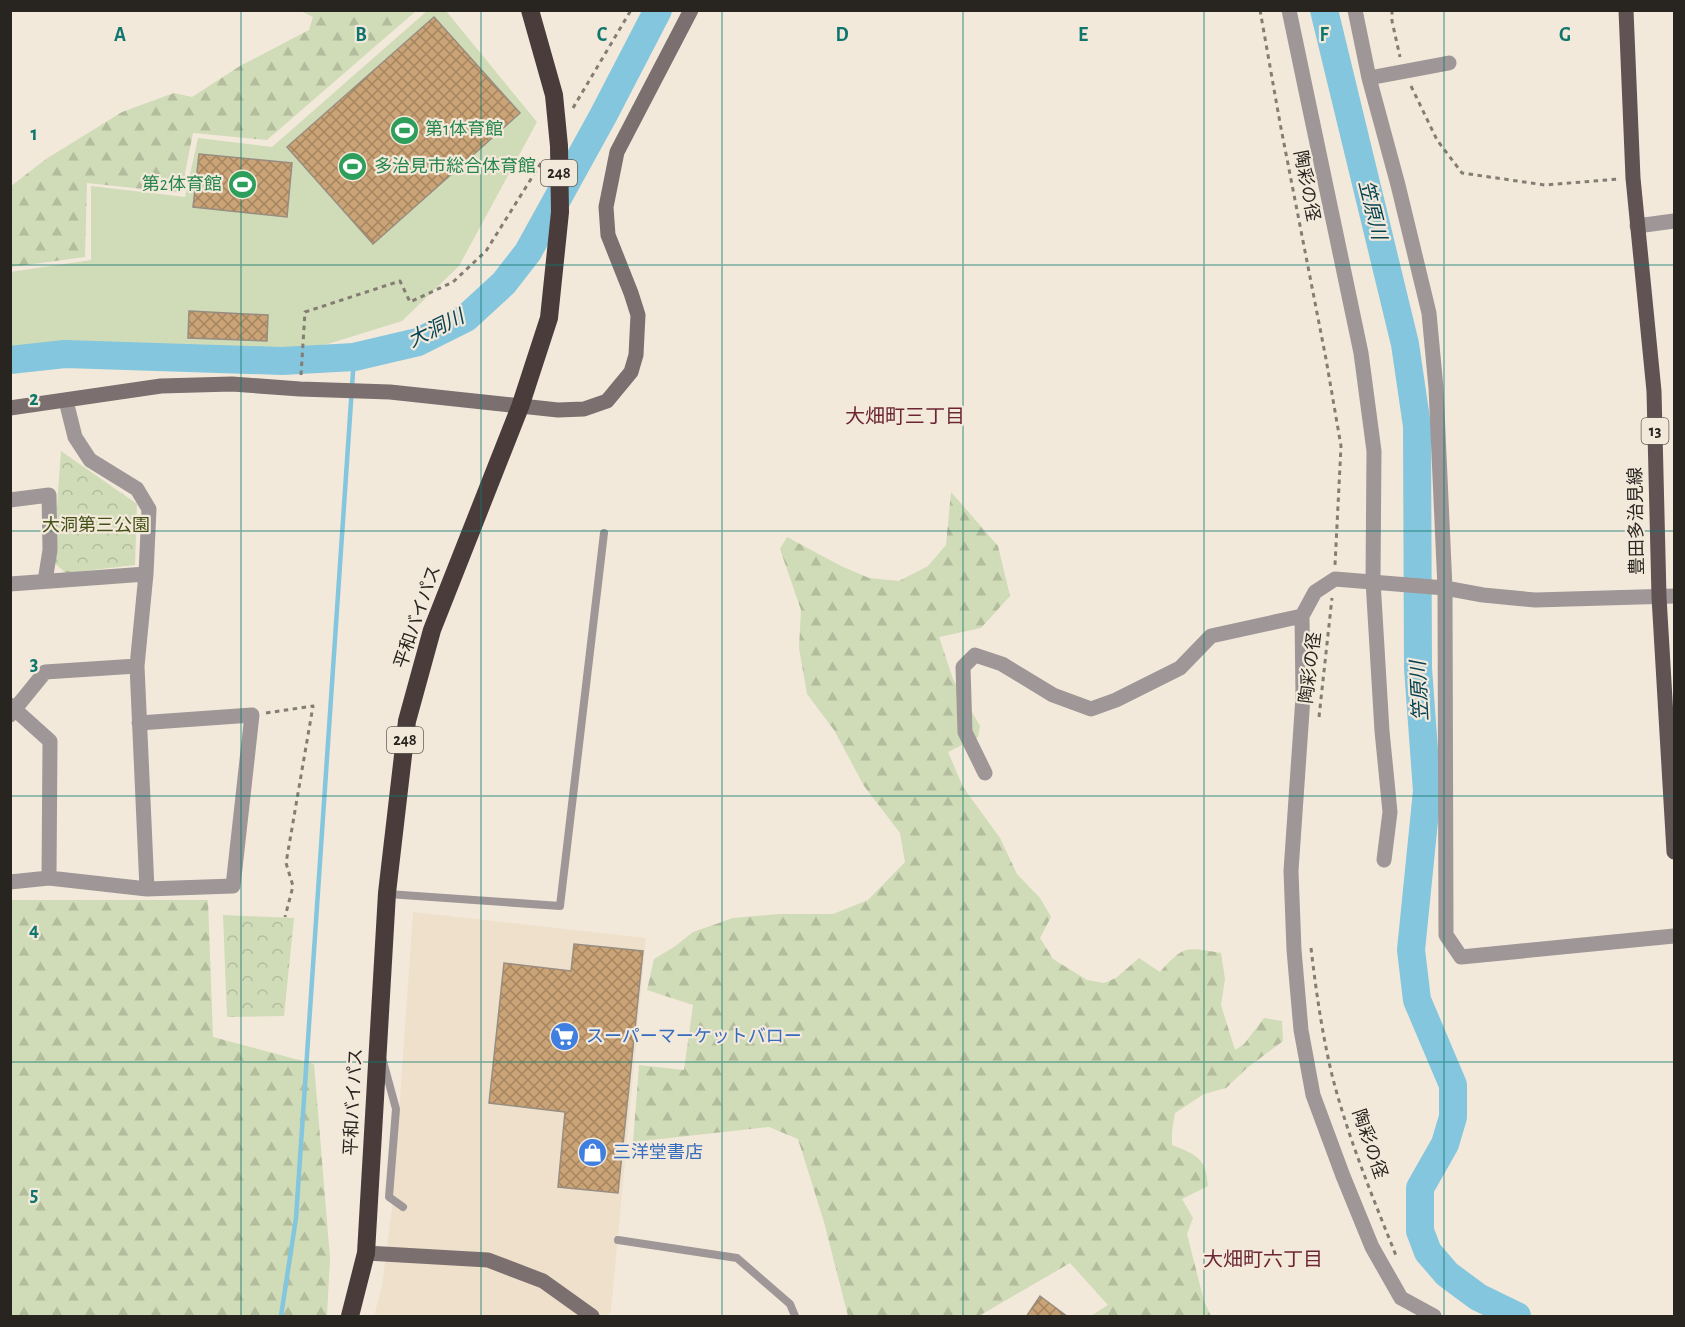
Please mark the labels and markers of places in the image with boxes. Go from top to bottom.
sports icon: 第1体育館 [388,114,420,146]
place label: 第1体育館 [425,119,503,139]
sports icon: 多治見市総合体育館 [337,151,369,183]
place label: 多治見市総合体育館 [374,156,536,176]
sports icon: 第2体育館 [227,169,259,201]
place label: 第2体育館 [142,174,222,194]
supermarket icon: スーパーマーケットバロー [549,1021,581,1053]
place label: スーパーマーケットバロー [586,1027,802,1046]
shop icon: 三洋堂書店 [576,1137,608,1169]
place label: 三洋堂書店 [613,1142,703,1162]

